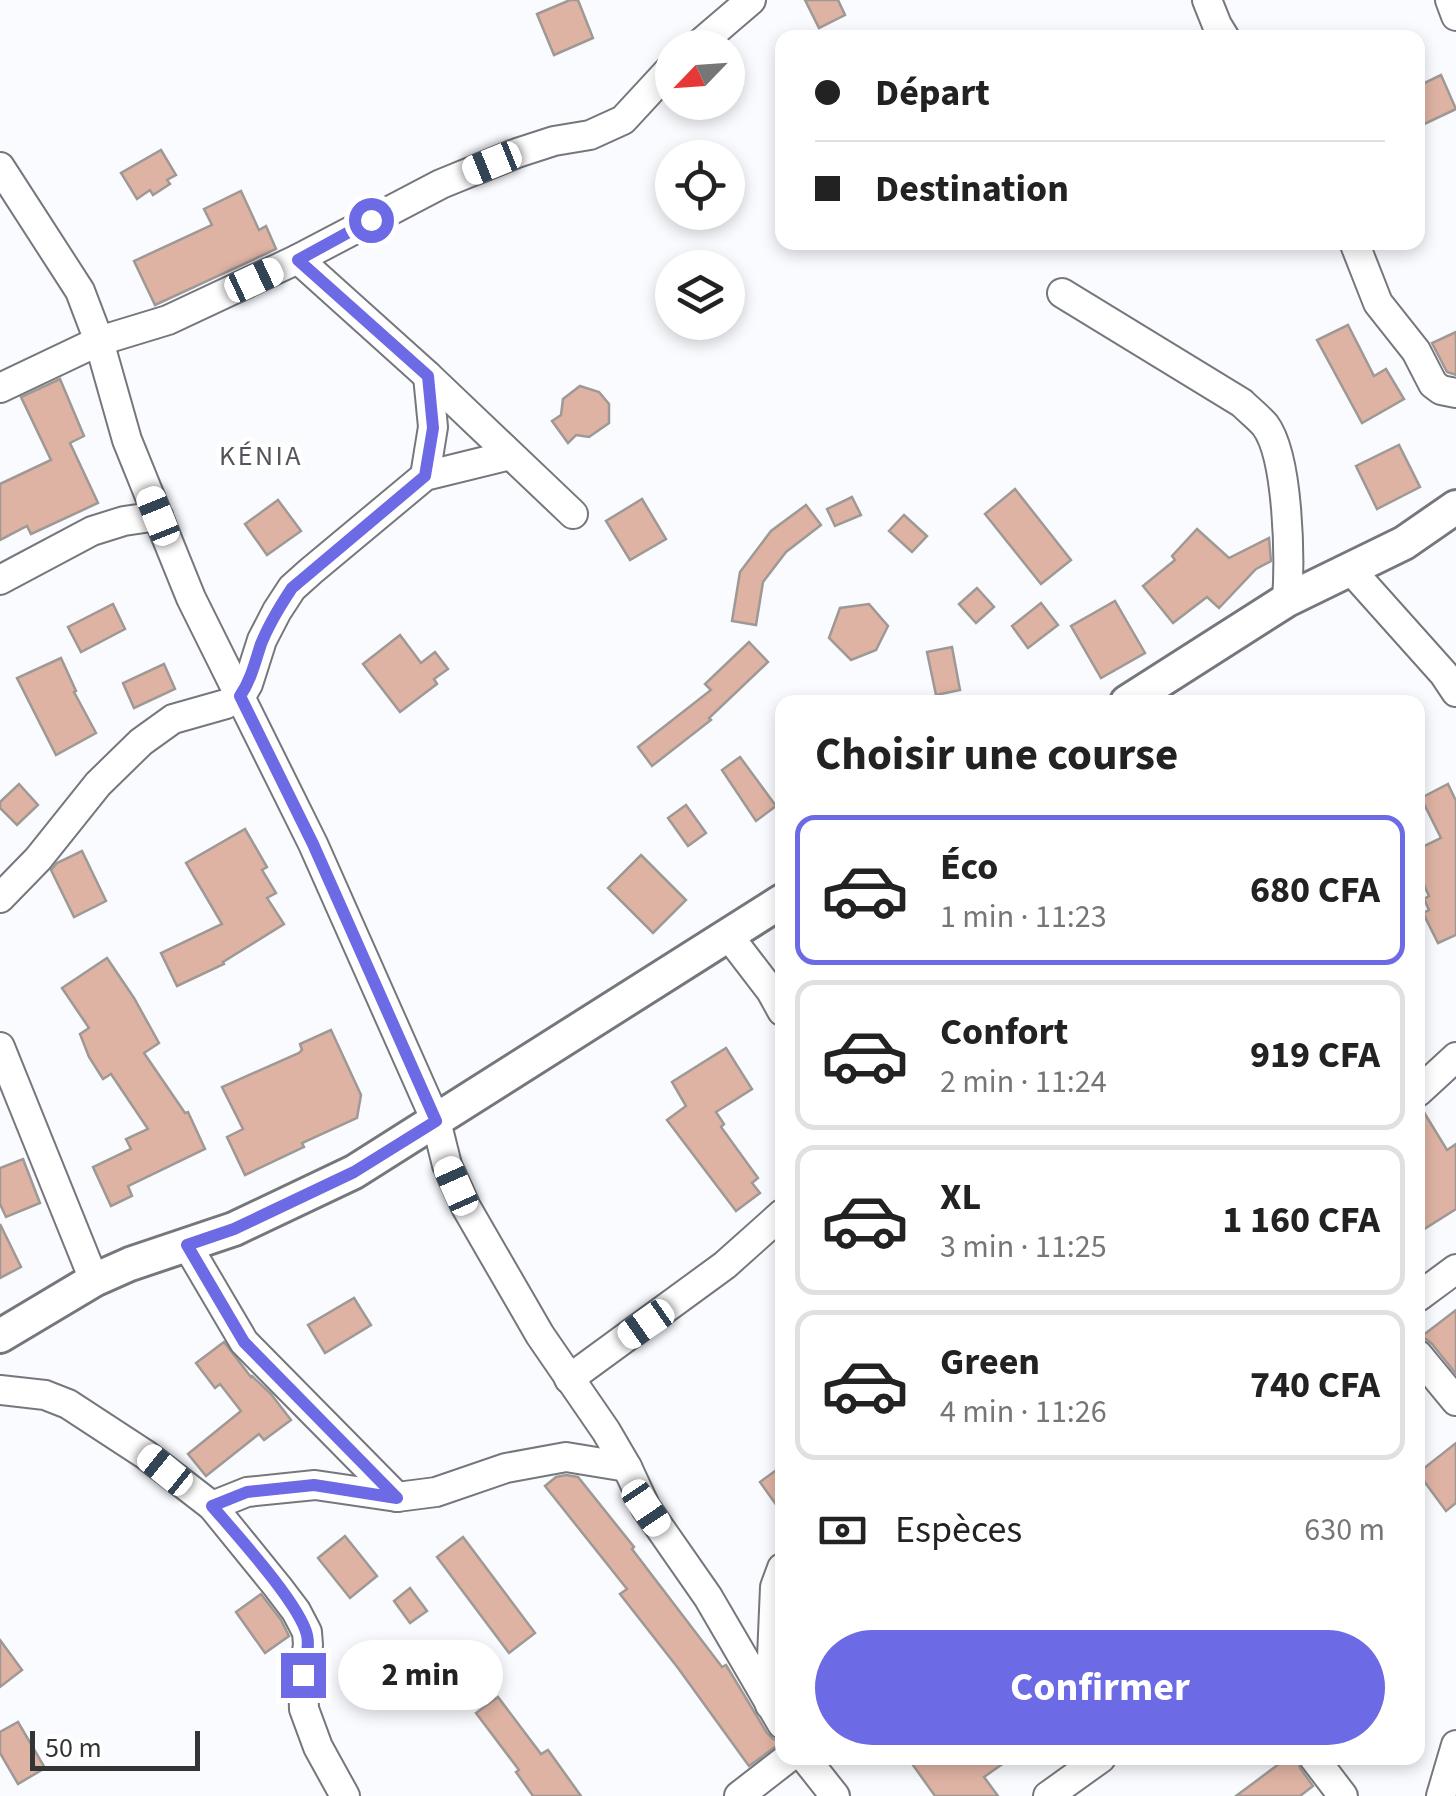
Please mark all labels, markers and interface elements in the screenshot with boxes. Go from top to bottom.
north arrow [655,30,745,120]
map controls [655,30,745,340]
text: Départ [875,66,990,120]
car [459,138,525,188]
button: locate [655,140,745,230]
text: Destination [875,162,1069,216]
route start [349,198,394,243]
button: layers [655,250,745,340]
car [220,254,288,306]
district label: KÉNIA [219,436,303,476]
car [133,483,183,549]
text: Choisir une course [815,723,1178,787]
text: Éco [940,840,998,894]
icon: car [820,845,910,935]
text: 680 CFA [1250,863,1380,917]
text: 1 min · 11:23 [940,894,1107,940]
text: Confort [940,1005,1068,1059]
icon: car [820,1010,910,1100]
text: 919 CFA [1250,1028,1380,1082]
text: 2 min · 11:24 [940,1059,1107,1105]
car [430,1152,482,1220]
text: XL [940,1170,981,1224]
icon: car [820,1175,910,1265]
text: 1 160 CFA [1222,1193,1380,1247]
text: 3 min · 11:25 [940,1224,1107,1270]
car [613,1295,679,1353]
text: Green [940,1335,1040,1389]
icon: car [820,1340,910,1430]
text: 740 CFA [1250,1358,1380,1412]
text: 4 min · 11:26 [940,1389,1107,1435]
car [132,1439,198,1501]
car [617,1475,675,1541]
icon: cash [815,1503,870,1558]
text: Espèces [895,1503,1022,1557]
text: 630 m [1304,1507,1385,1553]
button: Confirmer [815,1630,1385,1745]
callout: 2 min [338,1640,503,1710]
text: 2 min [382,1652,459,1698]
route end [281,1653,326,1698]
scale bar [30,1726,200,1770]
text: 50 m [45,1728,102,1768]

